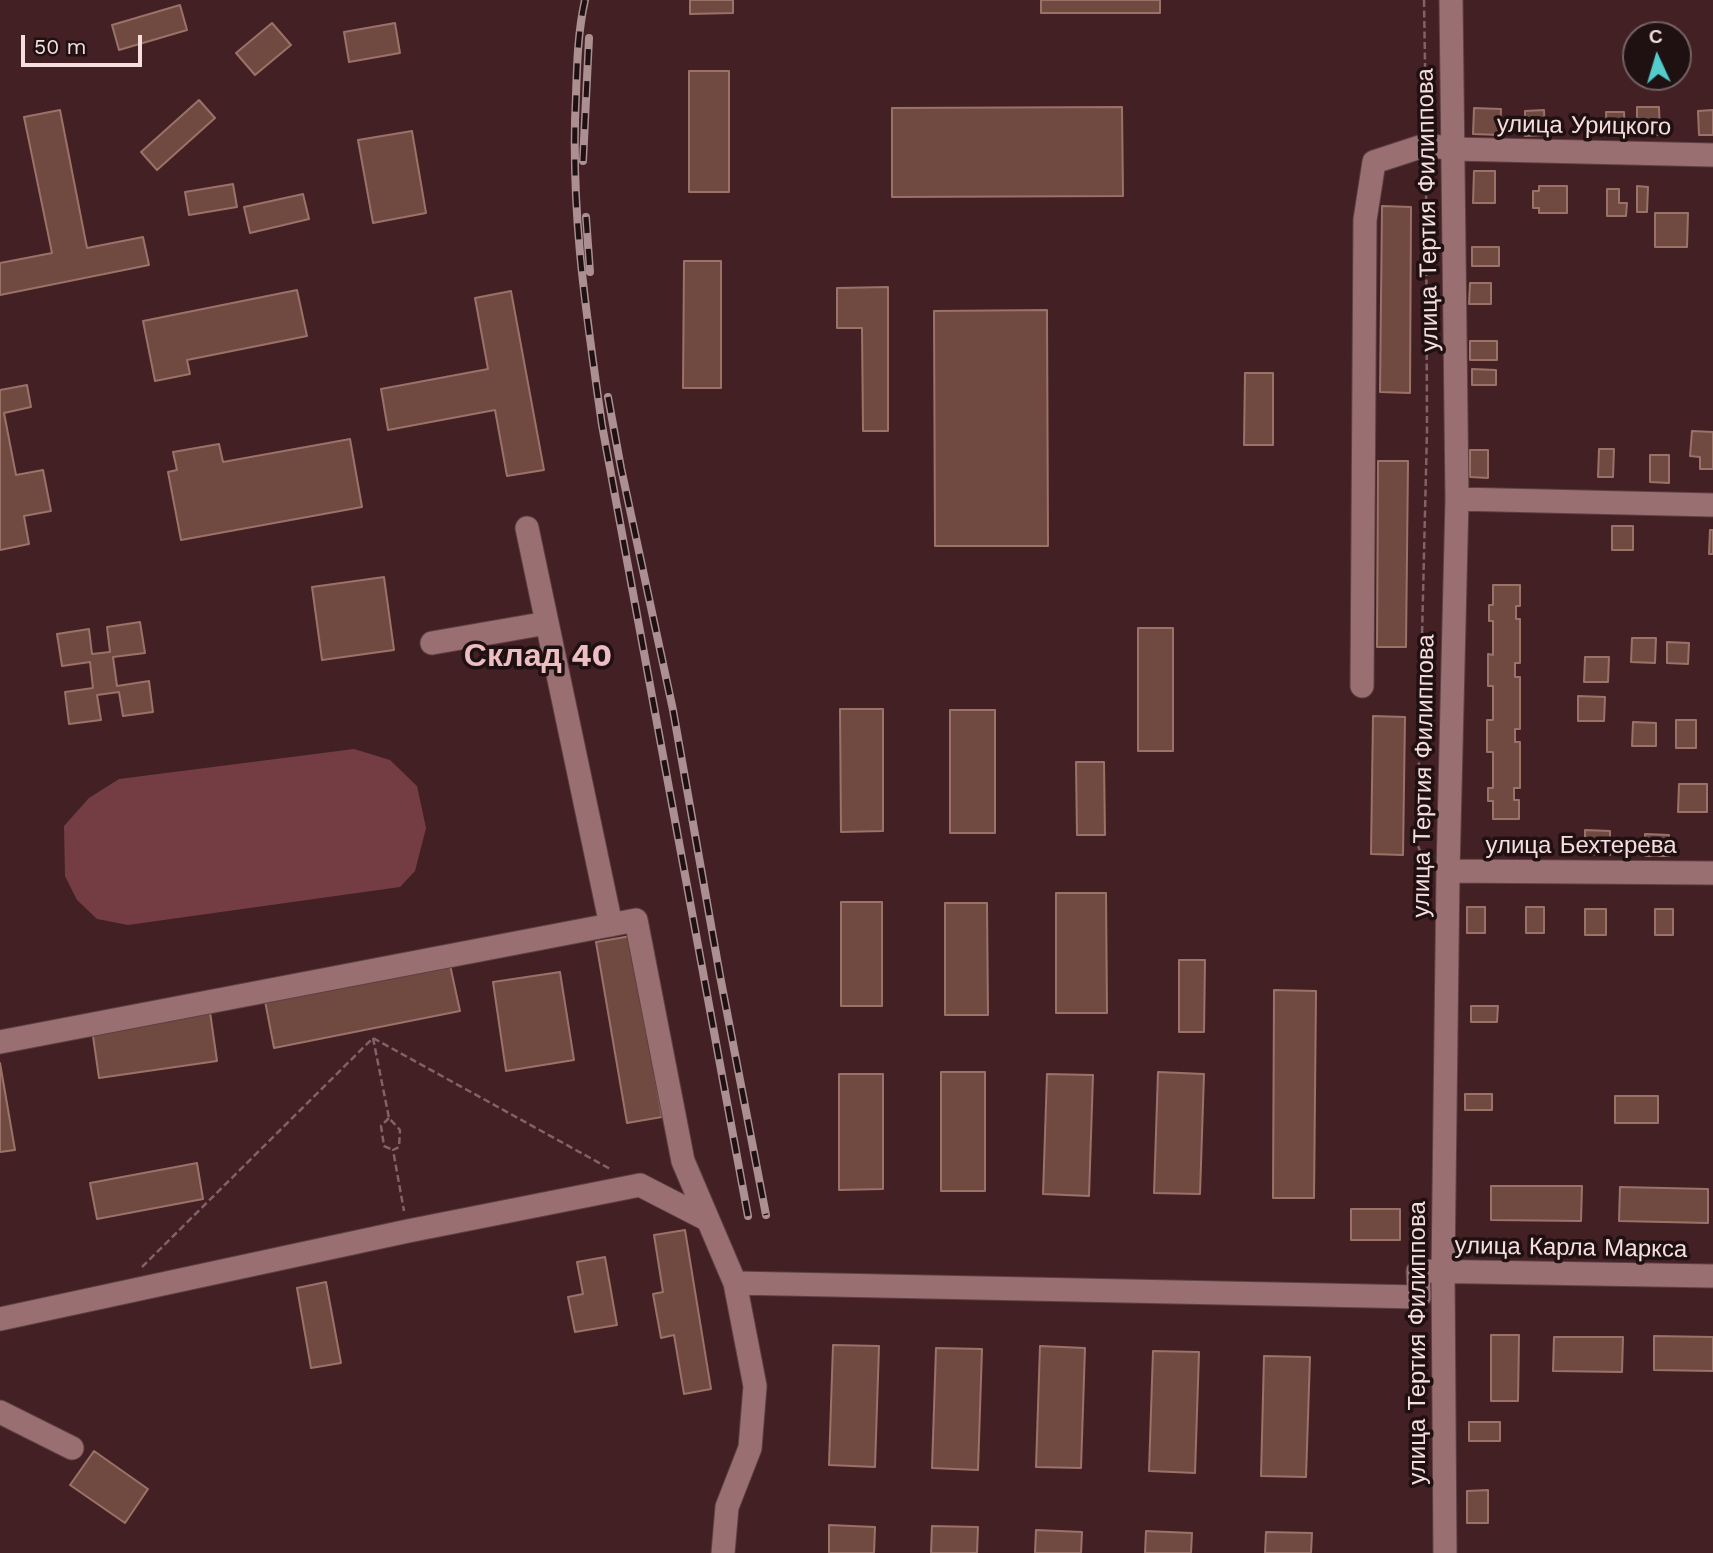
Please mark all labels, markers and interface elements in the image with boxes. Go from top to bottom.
scale bar [24,21,145,65]
north arrow [1622,21,1692,91]
text: С [1648,25,1663,48]
text: 50 m [34,34,86,59]
street label: улица Тертия Филиппова [1411,68,1445,352]
street label: улица Урицкого [1497,110,1671,142]
street label: улица Тертия Филиппова [1407,634,1441,918]
district label: Склад 40 [464,638,612,676]
street label: улица Бехтерева [1485,832,1677,860]
street label: улица Тертия Филиппова [1404,1201,1432,1485]
street label: улица Карла Маркса [1454,1232,1688,1264]

